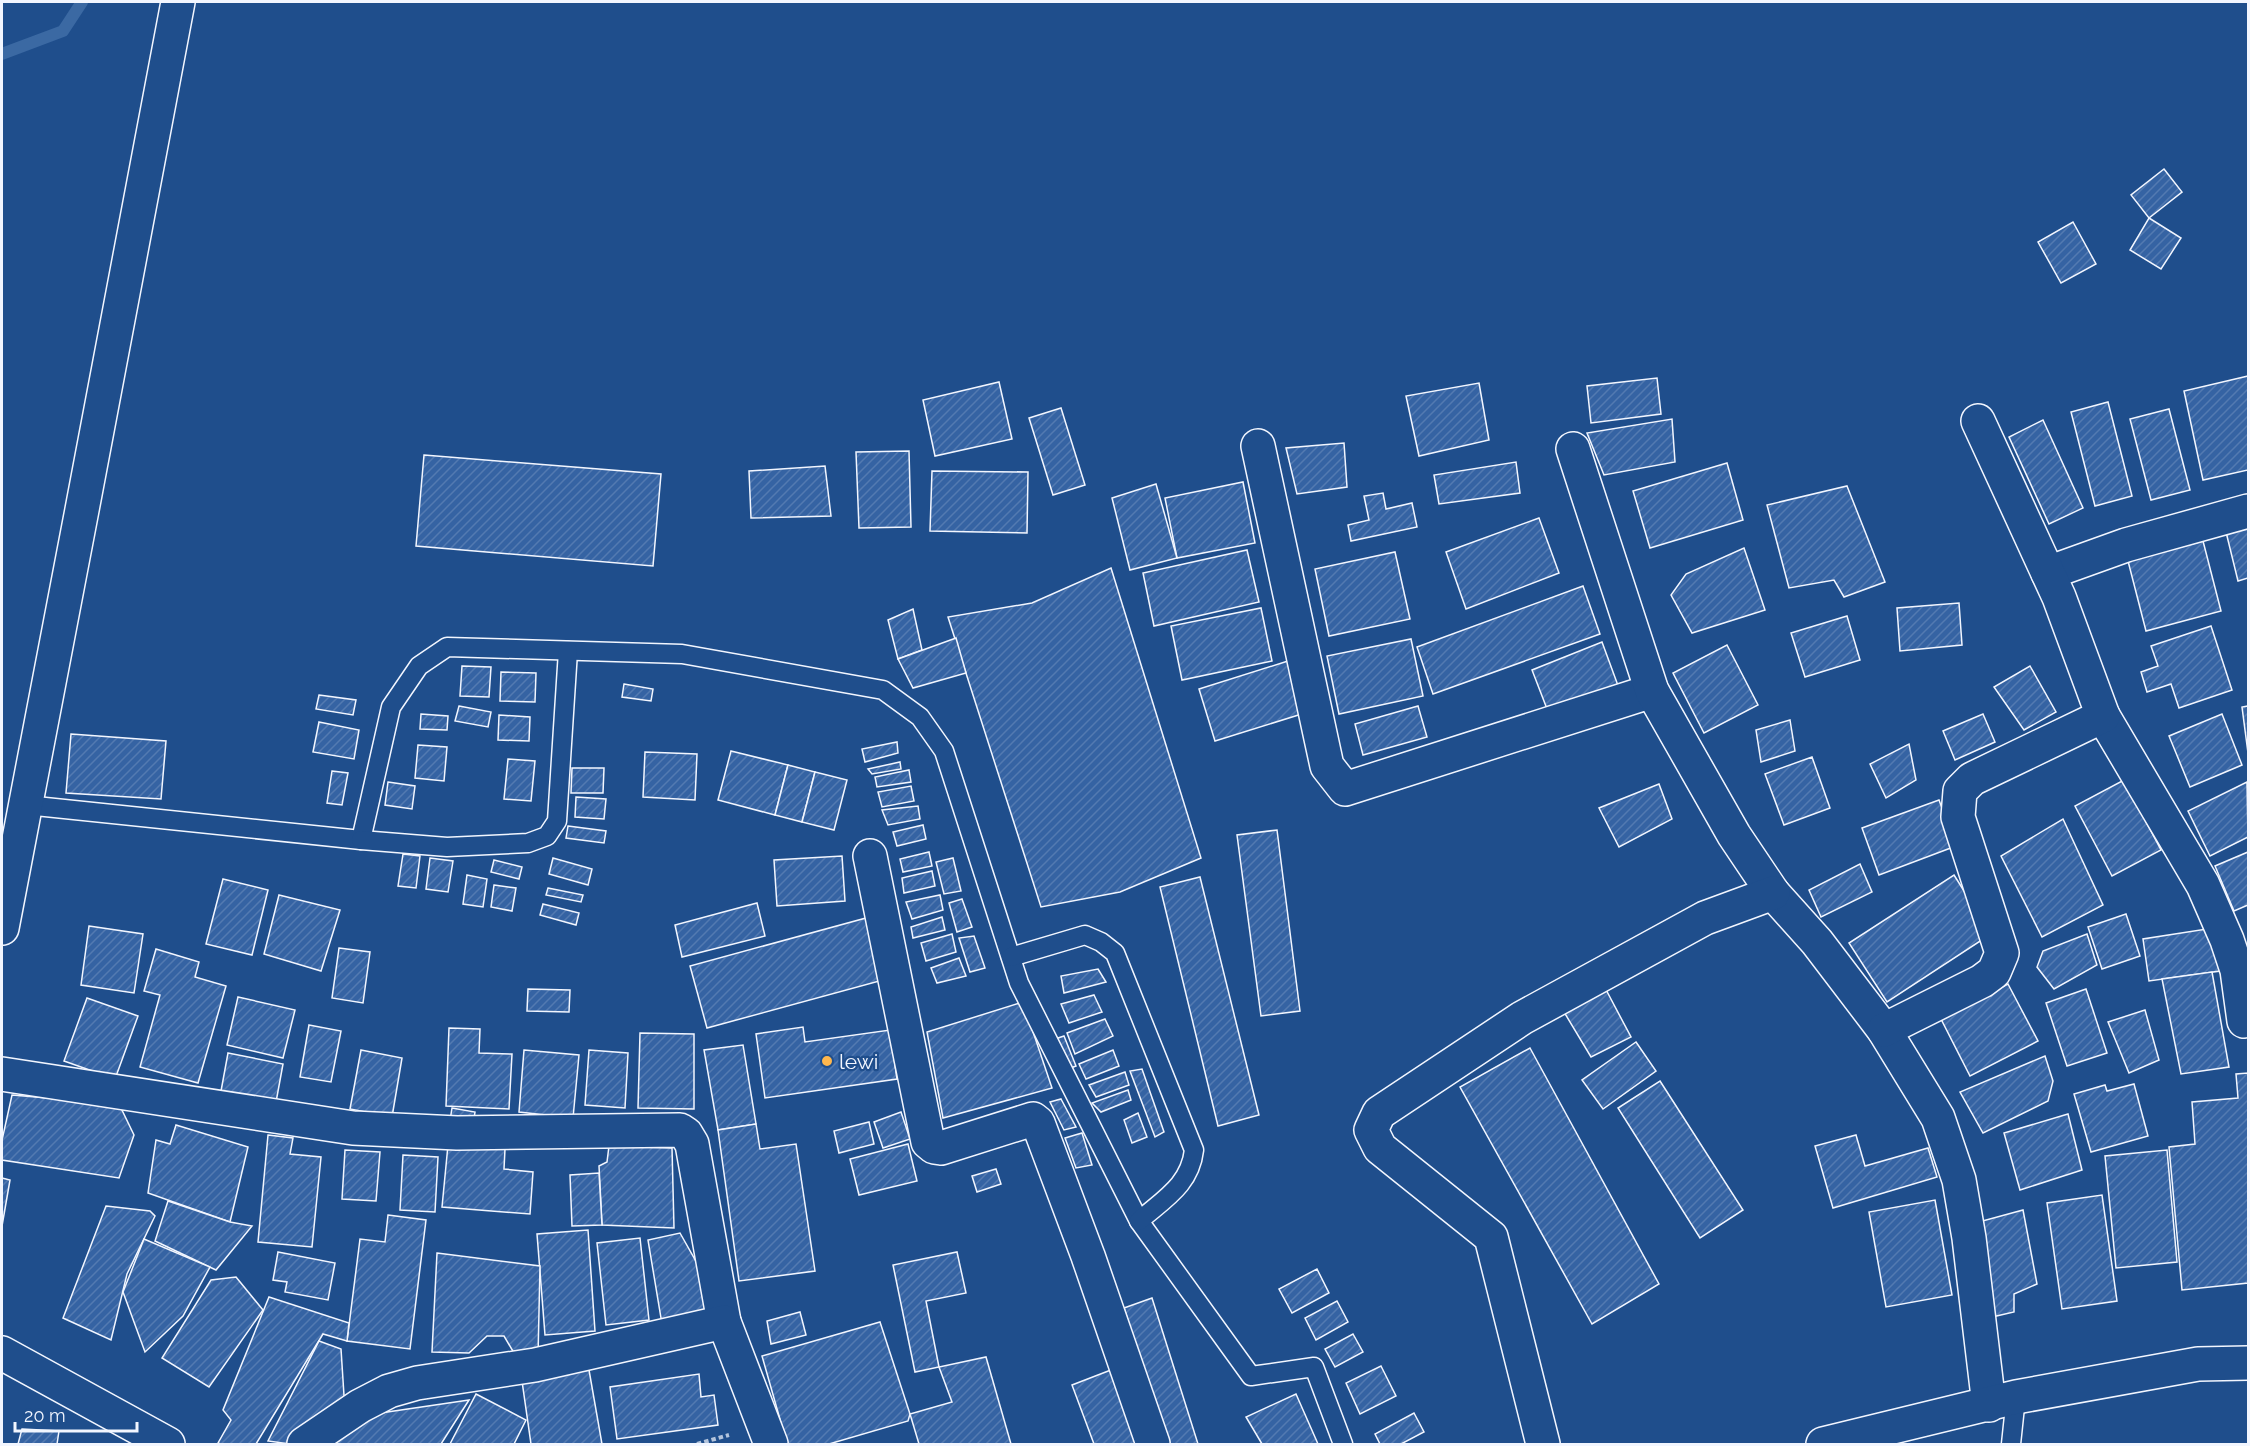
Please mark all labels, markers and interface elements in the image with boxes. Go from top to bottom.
place label: lewi [839,1049,878,1074]
marker: lewi [820,1054,834,1068]
scale bar [15,1395,136,1433]
text: 20 m [24,1405,66,1426]

